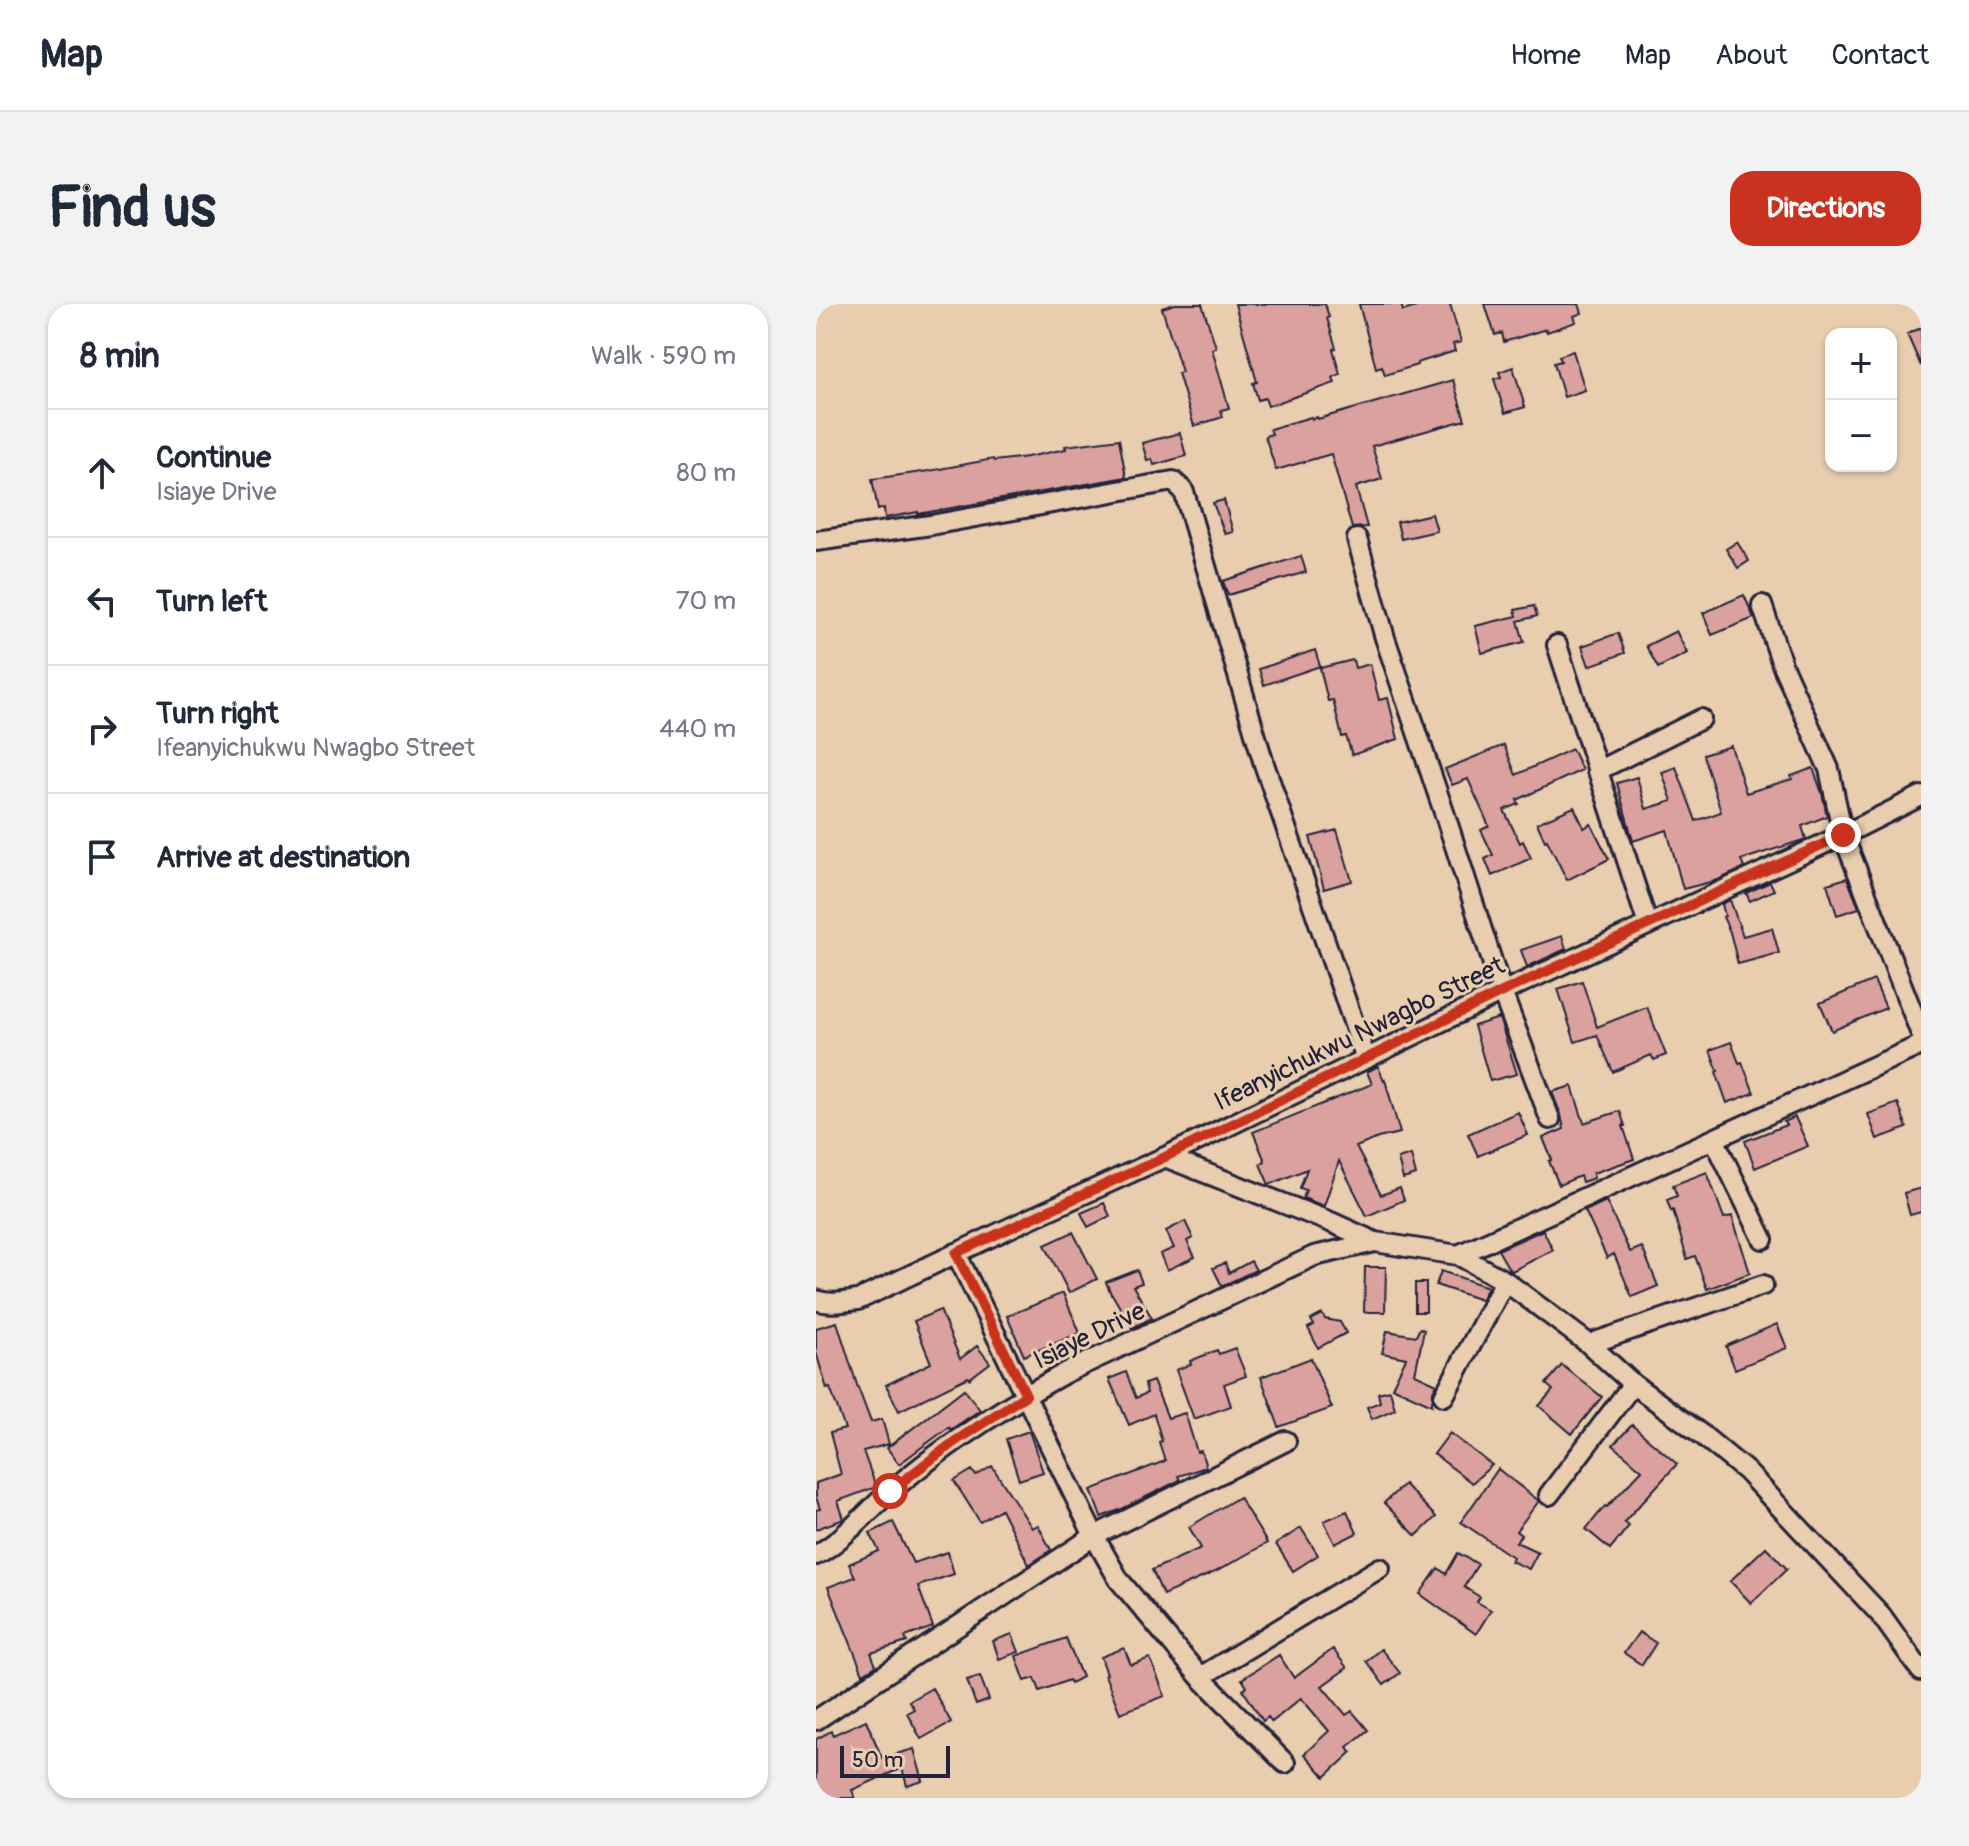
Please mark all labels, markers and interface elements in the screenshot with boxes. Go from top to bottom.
text: Map [40,31,103,79]
text: Home [1510,38,1581,73]
text: Map [1625,38,1671,73]
text: About [1715,38,1788,73]
text: Contact [1832,38,1929,73]
button: Directions [1730,171,1921,246]
text: Find us [48,174,216,243]
map controls [1825,328,1897,472]
button: + [1825,328,1897,400]
text: 8 min [80,335,160,378]
text: Walk · 590 m [591,340,736,372]
button: − [1825,400,1897,472]
text: Continue [156,439,271,476]
icon: ahead [80,451,124,495]
text: 80 m [676,457,736,489]
text: Isiaye Drive [156,476,277,508]
icon: left [80,579,124,623]
text: Turn left [156,583,267,620]
text: 70 m [676,585,736,617]
text: Turn right [156,695,279,732]
icon: right [80,707,124,751]
text: 440 m [659,713,736,745]
text: Ifeanyichukwu Nwagbo Street [156,732,475,764]
route end [1825,817,1861,853]
icon: arrive [80,835,124,879]
text: Arrive at destination [156,839,410,876]
street label: Ifeanyichukwu Nwagbo Street [1209,949,1510,1118]
street label: Isiaye Drive [1028,1295,1151,1377]
route start [872,1473,908,1509]
scale bar [840,1742,950,1778]
text: 50 m [852,1746,903,1774]

